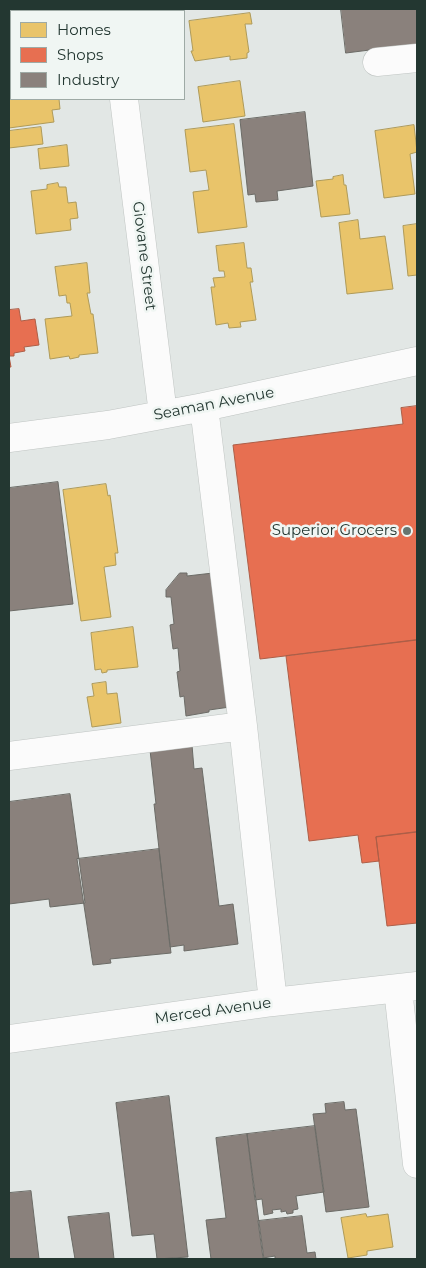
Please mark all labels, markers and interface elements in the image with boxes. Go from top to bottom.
legend [10,10,185,100]
text: Homes [57,20,111,39]
text: Shops [57,45,103,64]
text: Industry [57,70,119,89]
street label: Giovane Street [128,200,160,312]
street label: Seaman Avenue [152,383,276,425]
place label: Superior Grocers [272,522,397,540]
marker: Superior Grocers [401,525,413,537]
street label: Merced Avenue [154,994,272,1028]

